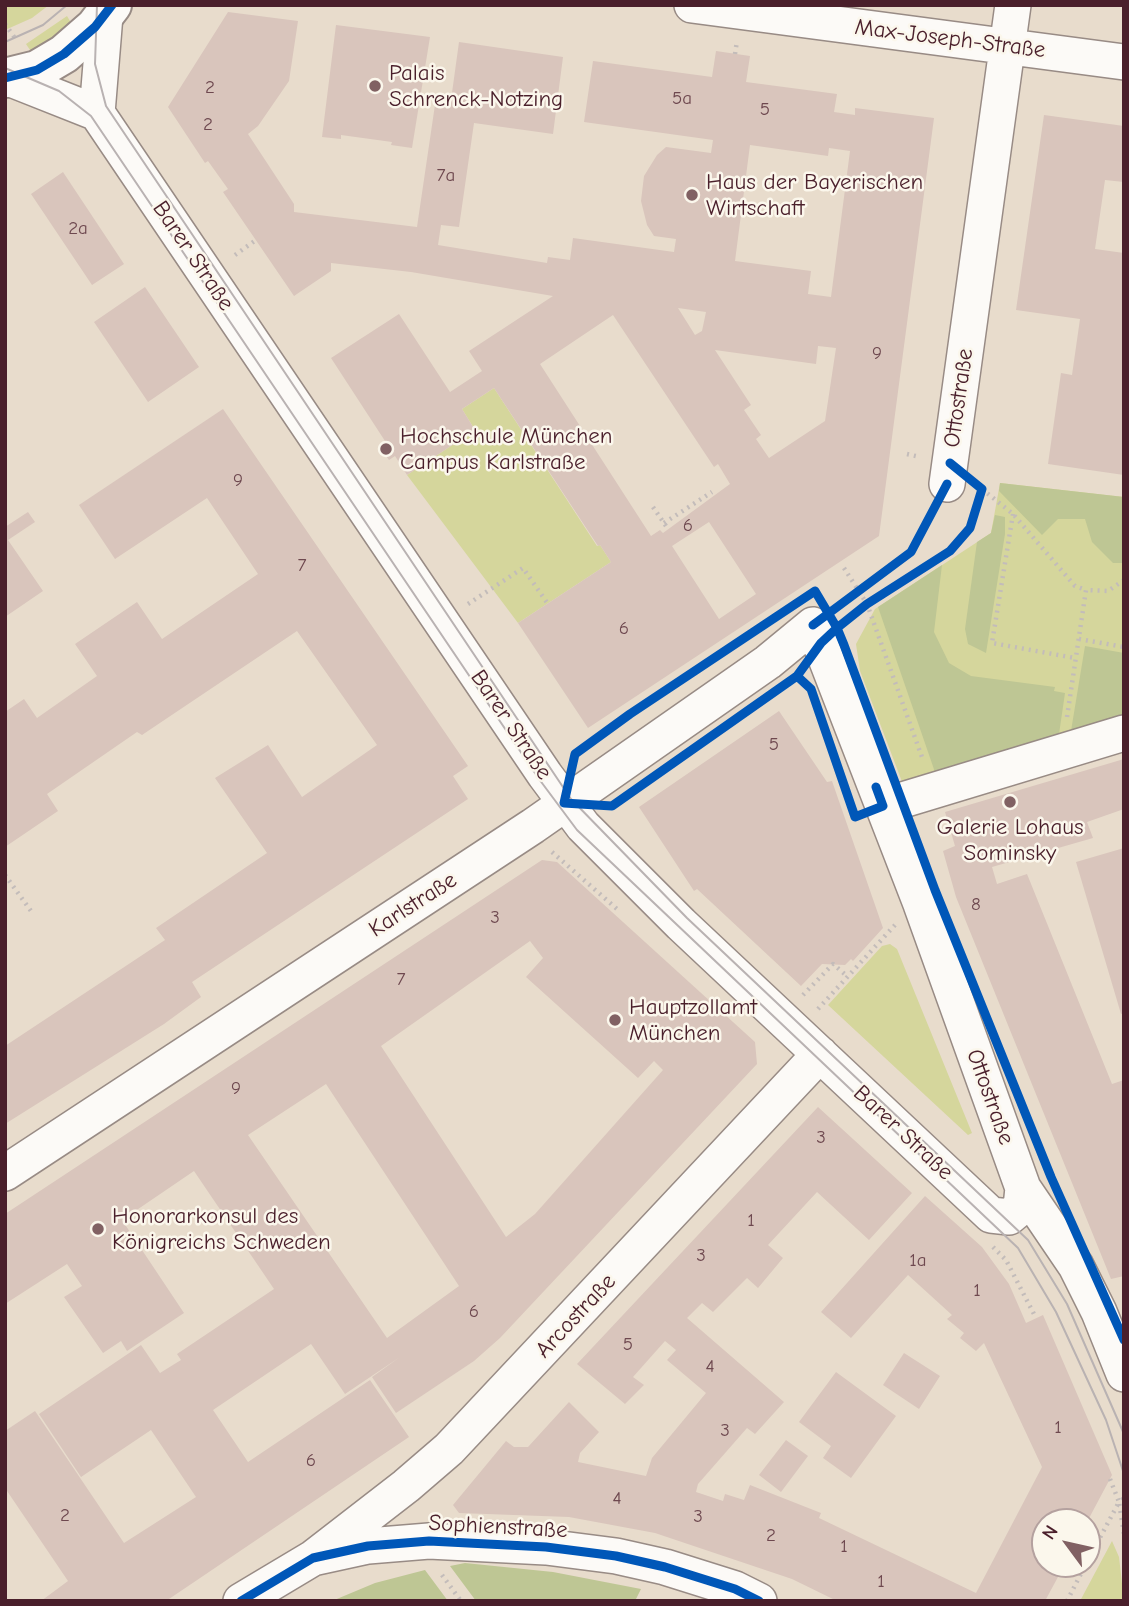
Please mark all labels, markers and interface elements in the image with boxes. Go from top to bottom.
street label: Max-Joseph-Straße [853,14,1047,64]
place label: Palais Schrenck-Notzing [389,59,563,113]
house number: 2 [205,77,215,99]
marker: Palais Schrenck-Notzing [367,78,383,94]
house number: 5a [672,88,692,110]
house number: 5 [760,99,770,121]
house number: 2 [203,114,213,136]
house number: 7a [437,165,455,187]
place label: Haus der Bayerischen Wirtschaft [706,168,923,222]
marker: Haus der Bayerischen Wirtschaft [684,187,700,203]
street label: Barer Straße [146,196,240,316]
house number: 2a [68,218,88,240]
house number: 9 [872,343,882,365]
street label: Ottostraße [938,347,980,449]
place label: Hochschule München Campus Karlstraße [400,422,613,476]
marker: Hochschule München Campus Karlstraße [378,441,394,457]
house number: 9 [233,470,243,492]
house number: 6 [683,515,693,537]
house number: 7 [298,555,306,577]
house number: 6 [619,618,629,640]
street label: Barer Straße [464,665,558,785]
house number: 5 [769,734,779,756]
marker: Galerie Lohaus Sominsky [1002,794,1018,810]
place label: Galerie Lohaus Sominsky [936,813,1084,867]
street label: Karlstraße [364,866,462,944]
house number: 8 [971,894,981,916]
house number: 3 [490,907,500,929]
house number: 7 [397,969,405,991]
place label: Hauptzollamt München [629,993,757,1047]
marker: Hauptzollamt München [607,1012,623,1028]
street label: Ottostraße [960,1045,1020,1149]
house number: 9 [231,1078,241,1100]
street label: Barer Straße [847,1080,959,1186]
house number: 3 [816,1127,826,1149]
place label: Honorarkonsul des Königreichs Schweden [112,1202,331,1256]
house number: 1 [747,1210,755,1232]
marker: Honorarkonsul des Königreichs Schweden [90,1221,106,1237]
house number: 3 [696,1245,706,1267]
house number: 1a [909,1250,927,1272]
street label: Arcostraße [530,1268,622,1364]
house number: 1 [973,1280,981,1302]
house number: 6 [469,1301,479,1323]
house number: 5 [623,1334,633,1356]
house number: 4 [705,1356,715,1378]
house number: 1 [1054,1417,1062,1439]
house number: 3 [720,1420,730,1442]
house number: 6 [306,1450,316,1472]
house number: 4 [612,1488,622,1510]
house number: 2 [60,1505,70,1527]
house number: 3 [693,1506,703,1528]
north arrow [1031,1508,1101,1578]
street label: Sophienstraße [428,1510,568,1544]
text: N [1037,1521,1063,1544]
house number: 2 [766,1525,776,1547]
house number: 1 [840,1536,848,1558]
house number: 1 [877,1571,885,1593]

